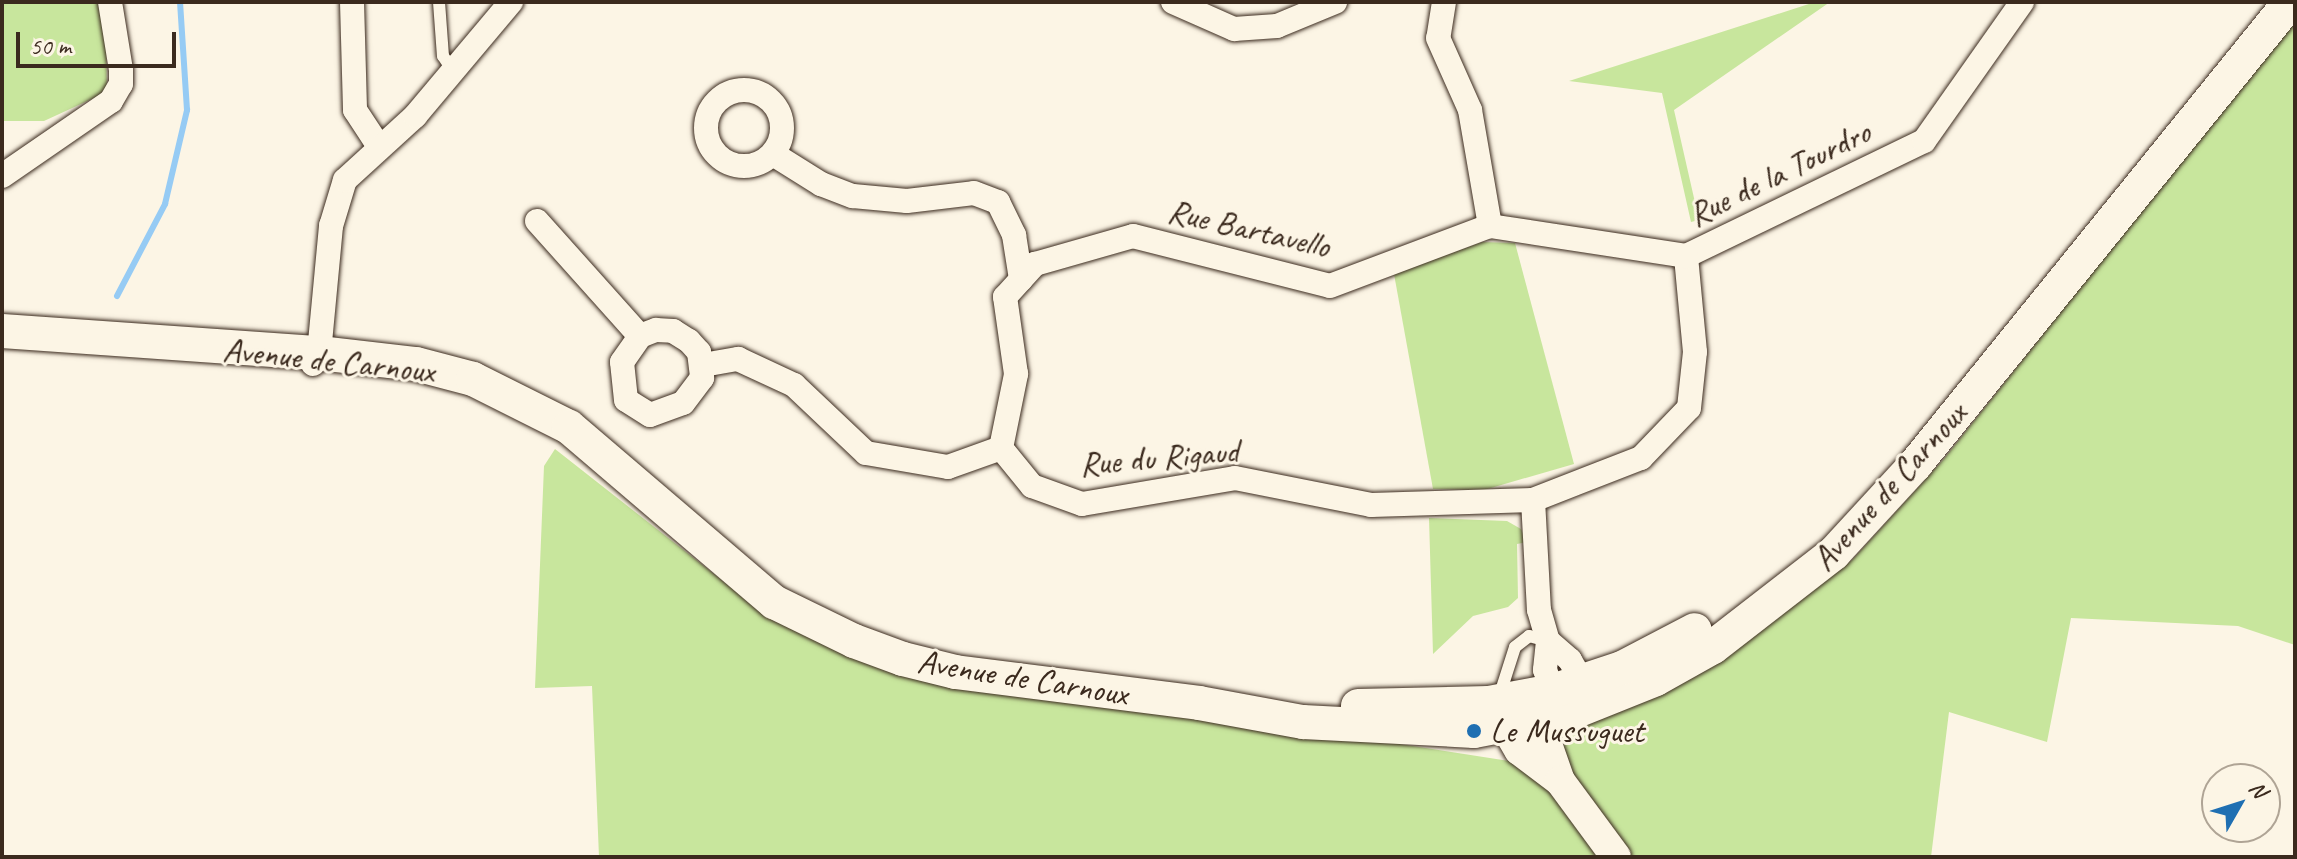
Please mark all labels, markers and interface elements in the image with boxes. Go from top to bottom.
scale bar [20,16,180,66]
text: 50 m [30,31,71,61]
street label: Rue de la Tourdro [1681,111,1877,235]
street label: Rue Bartavello [1164,190,1334,266]
street label: Avenue de Carnoux [221,329,437,391]
street label: Avenue de Carnoux [1802,393,1976,579]
street label: Rue du Rigaud [1078,430,1240,484]
street label: Avenue de Carnoux [914,640,1132,714]
place label: Le Mussuguet [1490,711,1643,751]
marker: Le Mussuguet [1465,722,1483,740]
north arrow [2201,763,2281,843]
text: N [2243,775,2273,803]

